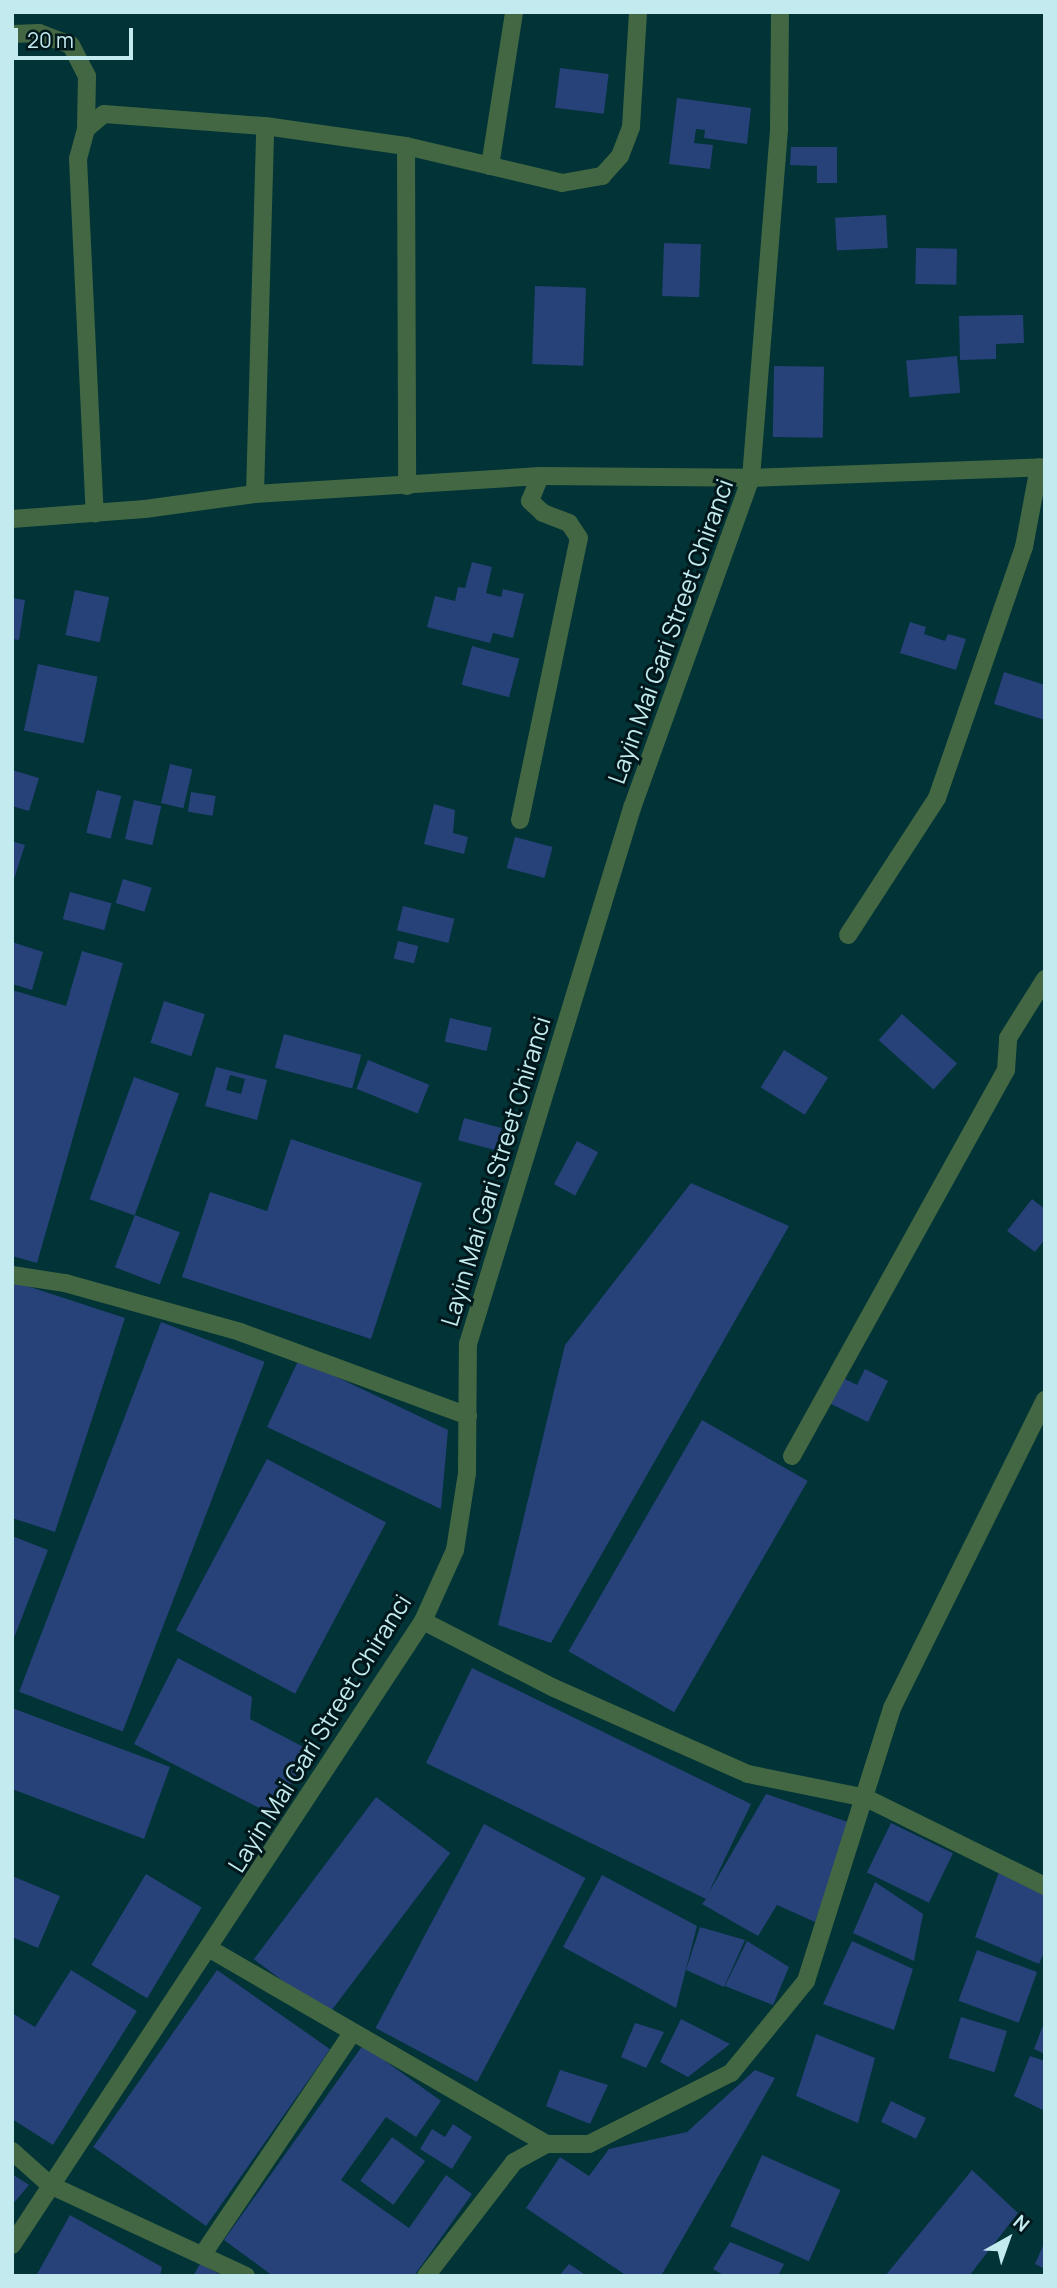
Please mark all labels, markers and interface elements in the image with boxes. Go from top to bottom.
scale bar [18,14,136,58]
text: 20 m [27,26,74,54]
street label: Layin Mai Gari Street Chiranci [601,475,739,787]
street label: Layin Mai Gari Street Chiranci [434,1013,556,1329]
street label: Layin Mai Gari Street Chiranci [221,1589,417,1877]
north arrow [973,2204,1043,2274]
text: N [1008,2209,1035,2237]

